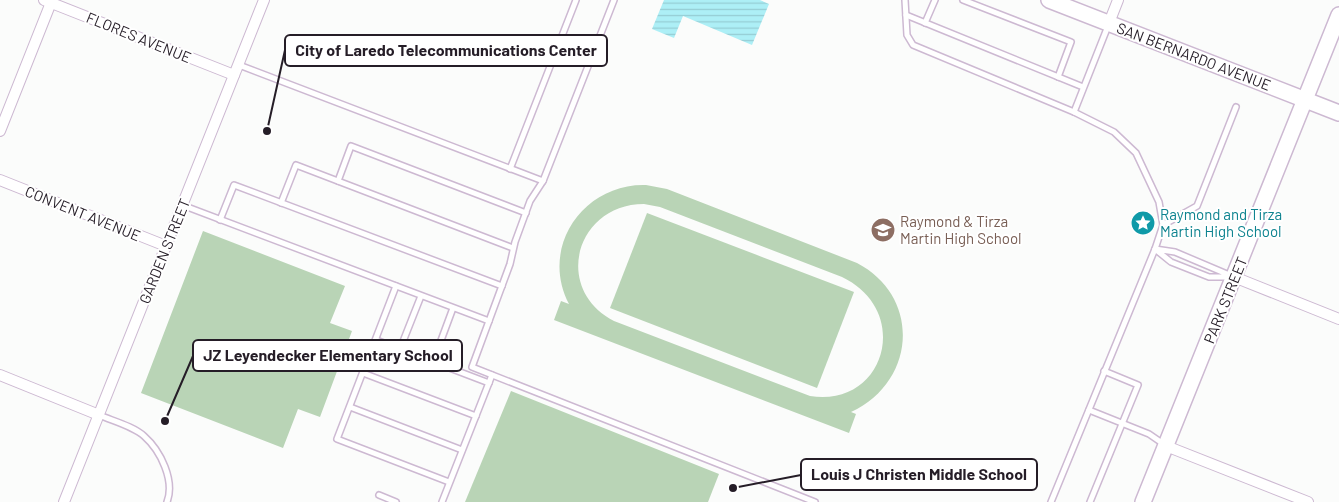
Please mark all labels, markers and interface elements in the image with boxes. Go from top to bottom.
street label: FLORES AVENUE [84,8,194,66]
street label: SAN BERNARDO AVENUE [1114,18,1274,94]
callout: City of Laredo Telecommunications Center [285,35,607,66]
text: City of Laredo Telecommunications Center [295,40,597,59]
street label: CONVENT AVENUE [23,182,143,244]
street label: GARDEN STREET [135,196,193,306]
place label: Raymond and Tirza Martin High School [1160,205,1282,240]
place icon: Raymond and Tirza Martin High School [1130,210,1156,236]
place label: Raymond & Tirza Martin High School [900,212,1022,247]
school or university icon: Raymond & Tirza Martin High School [870,217,896,243]
street label: PARK STREET [1199,254,1251,346]
callout: JZ Leyendecker Elementary School [193,340,462,371]
text: JZ Leyendecker Elementary School [203,345,453,364]
callout: Louis J Christen Middle School [801,459,1037,490]
text: Louis J Christen Middle School [811,464,1027,483]

